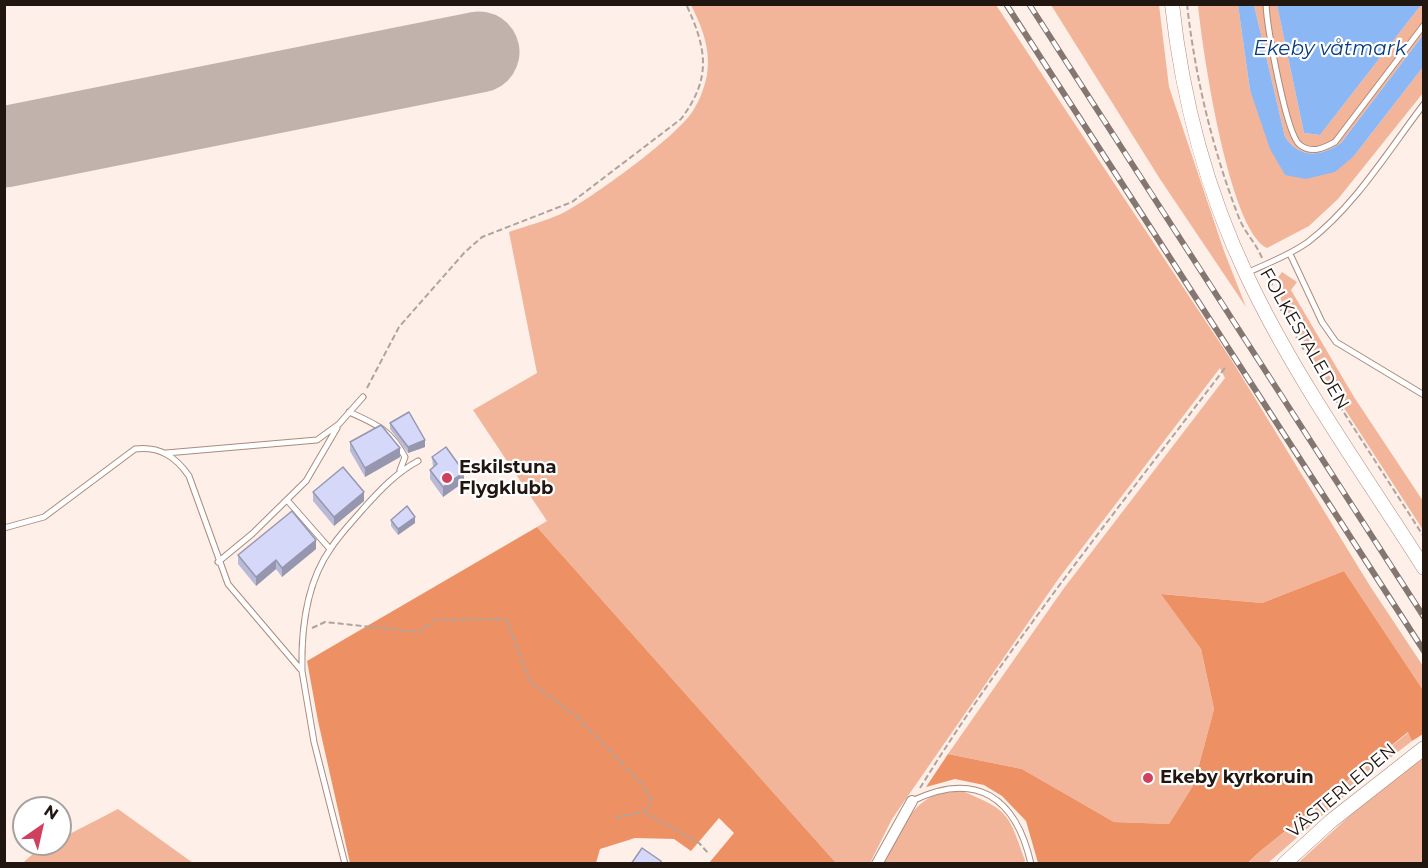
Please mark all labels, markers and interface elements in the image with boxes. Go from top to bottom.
water label: Ekeby våtmark [1253,37,1407,61]
street label: FOLKESTALEDEN [1255,265,1353,413]
place label: Eskilstuna Flygklubb [459,457,556,500]
marker: Eskilstuna Flygklubb [440,471,454,485]
street label: VÄSTERLEDEN [1283,739,1401,843]
place label: Ekeby kyrkoruin [1160,767,1314,789]
marker: Ekeby kyrkoruin [1141,771,1155,785]
north arrow [12,796,72,856]
text: N [41,801,62,824]

